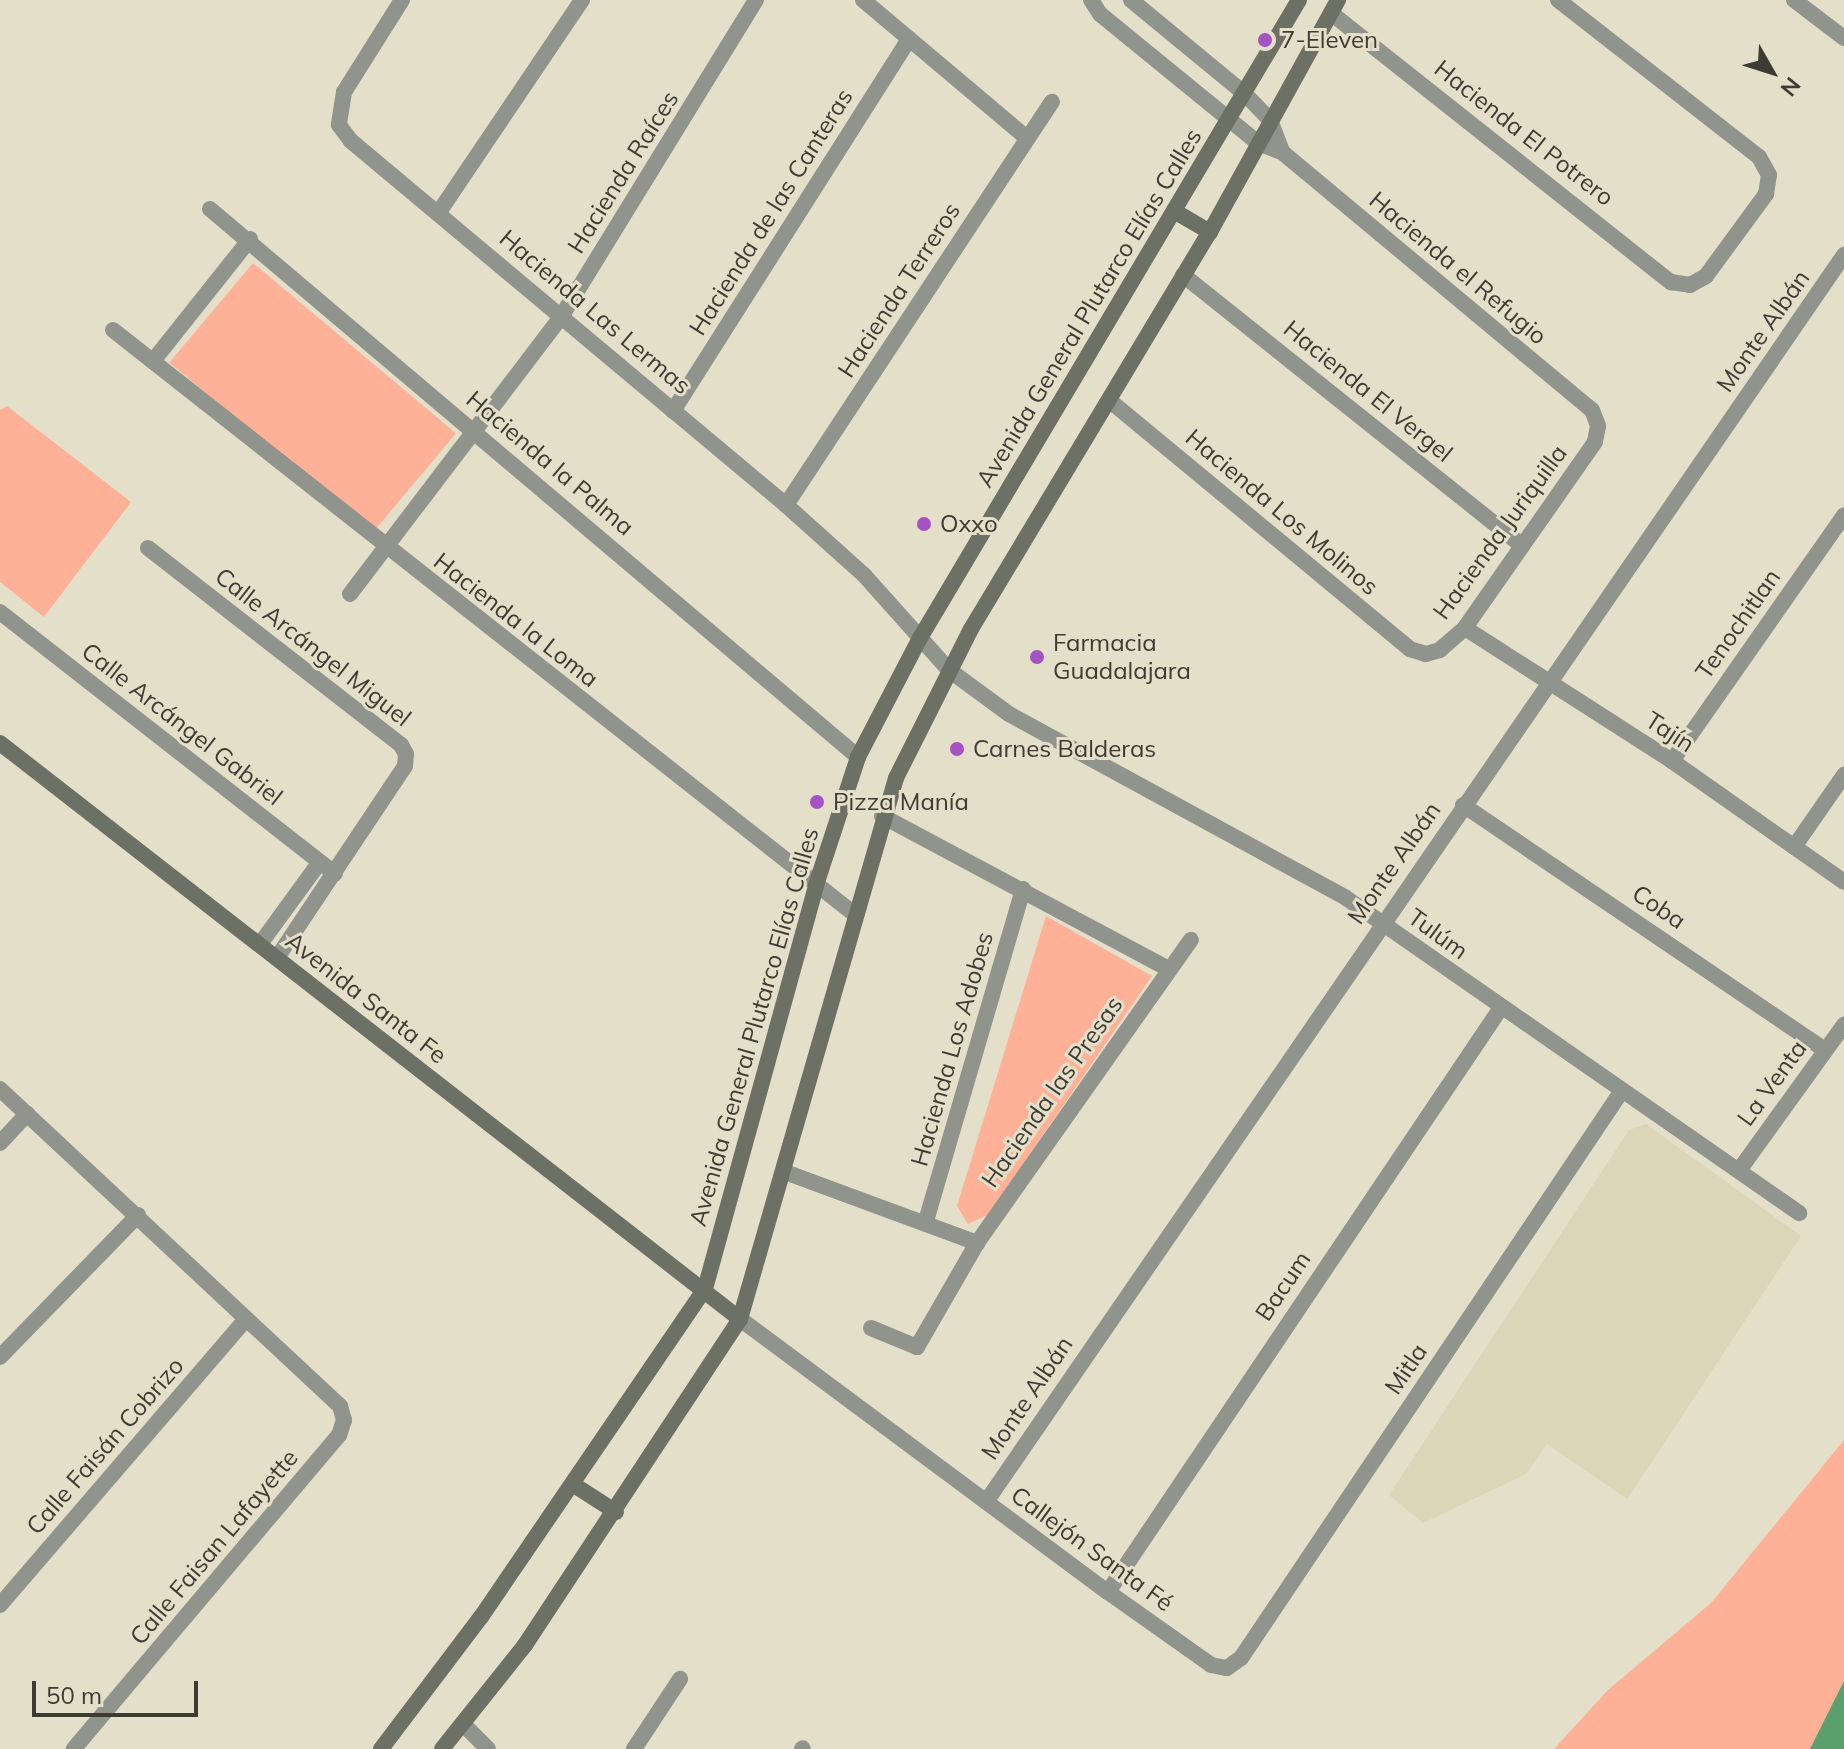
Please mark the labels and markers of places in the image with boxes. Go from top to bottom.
place label: 7-Eleven [1281,26,1378,54]
marker: 7-Eleven [1256,31,1274,49]
place label: Oxxo [940,510,998,538]
marker: Oxxo [915,515,933,533]
place label: Farmacia Guadalajara [1053,629,1191,685]
marker: Farmacia Guadalajara [1028,648,1046,666]
place label: Carnes Balderas [973,735,1156,763]
marker: Carnes Balderas [948,740,966,758]
place label: Pizza Manía [833,788,969,816]
marker: Pizza Manía [808,793,826,811]

